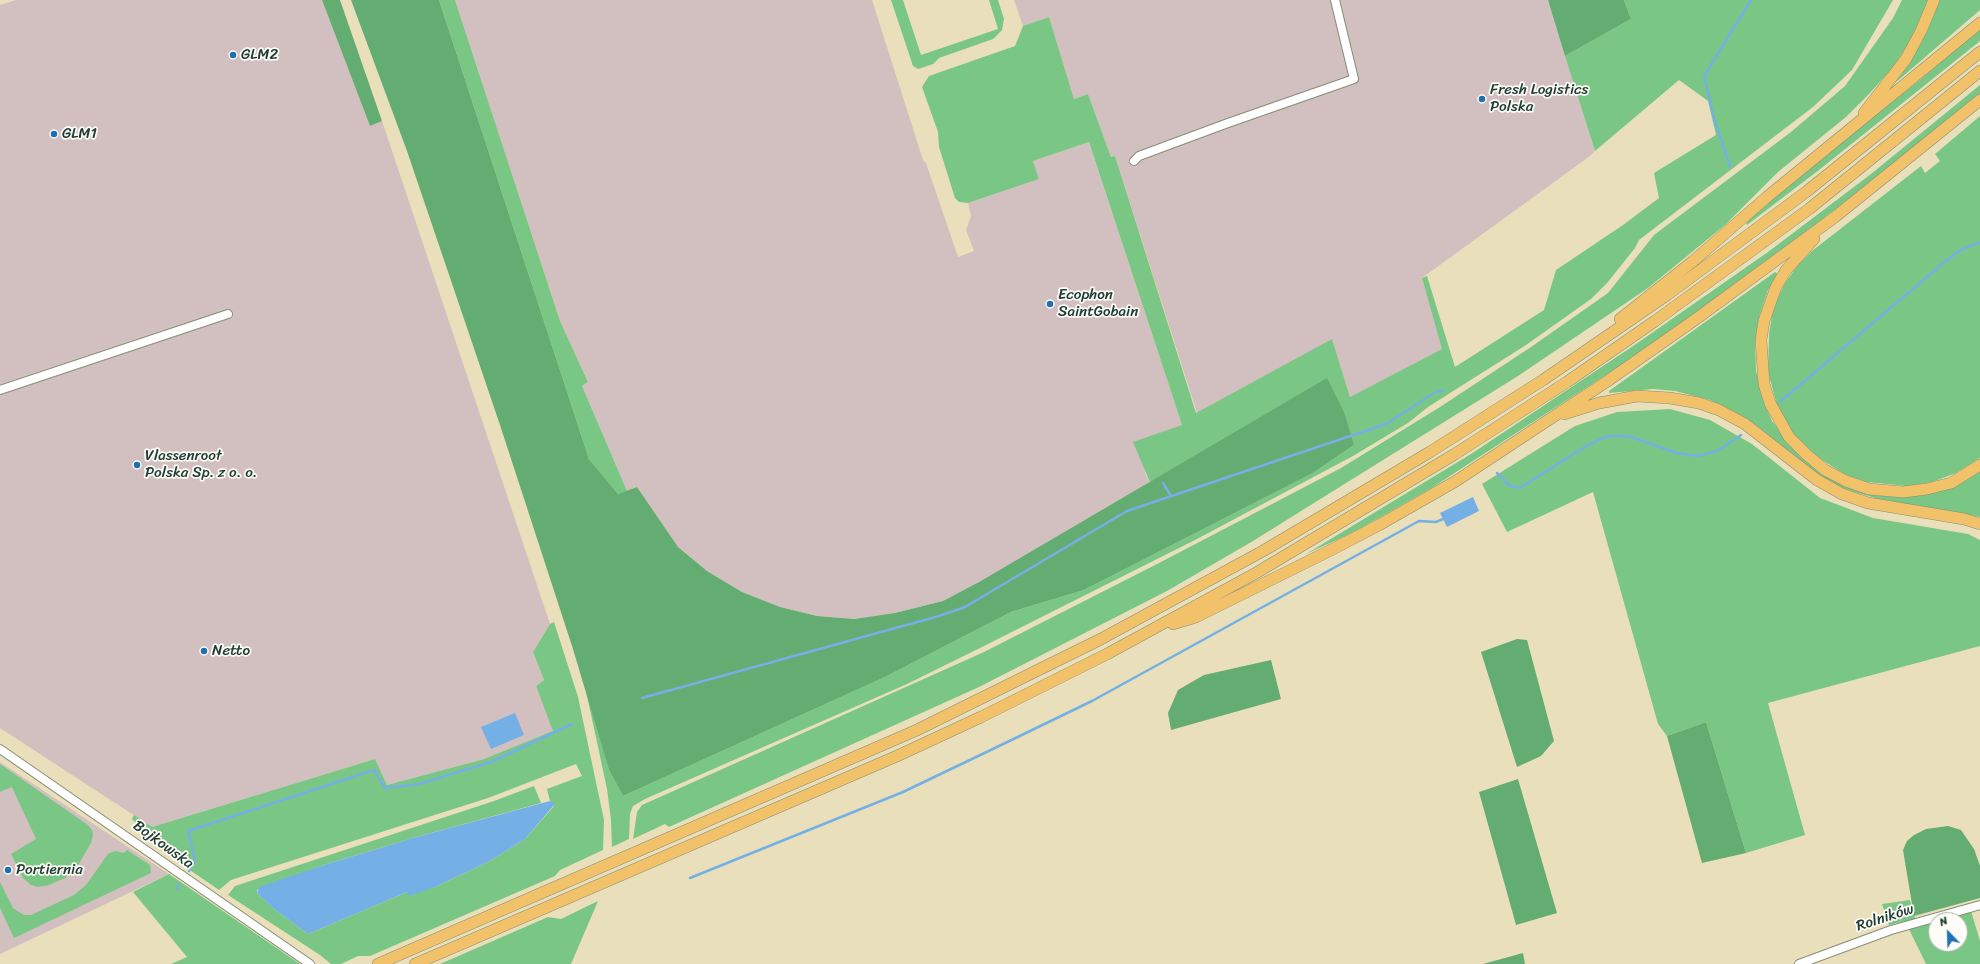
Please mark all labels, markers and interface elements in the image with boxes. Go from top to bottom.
place label: GLM2 [241,46,278,64]
marker: GLM2 [228,50,238,60]
place label: Fresh Logistics Polska [1490,81,1588,116]
marker: Fresh Logistics Polska [1477,94,1487,104]
place label: GLM1 [62,125,97,143]
marker: GLM1 [49,129,59,139]
place label: Ecophon SaintGobain [1058,286,1138,321]
marker: Ecophon SaintGobain [1045,299,1055,309]
place label: Vlassenroot Polska Sp. z o. o. [145,447,257,482]
marker: Vlassenroot Polska Sp. z o. o. [132,460,142,470]
place label: Netto [212,642,250,660]
marker: Netto [199,646,209,656]
street label: Bojkowska [129,817,197,873]
place label: Portiernia [16,861,83,879]
marker: Portiernia [3,865,13,875]
street label: Rolników [1854,900,1916,936]
text: N [1936,911,1951,932]
north arrow [1928,912,1968,952]

